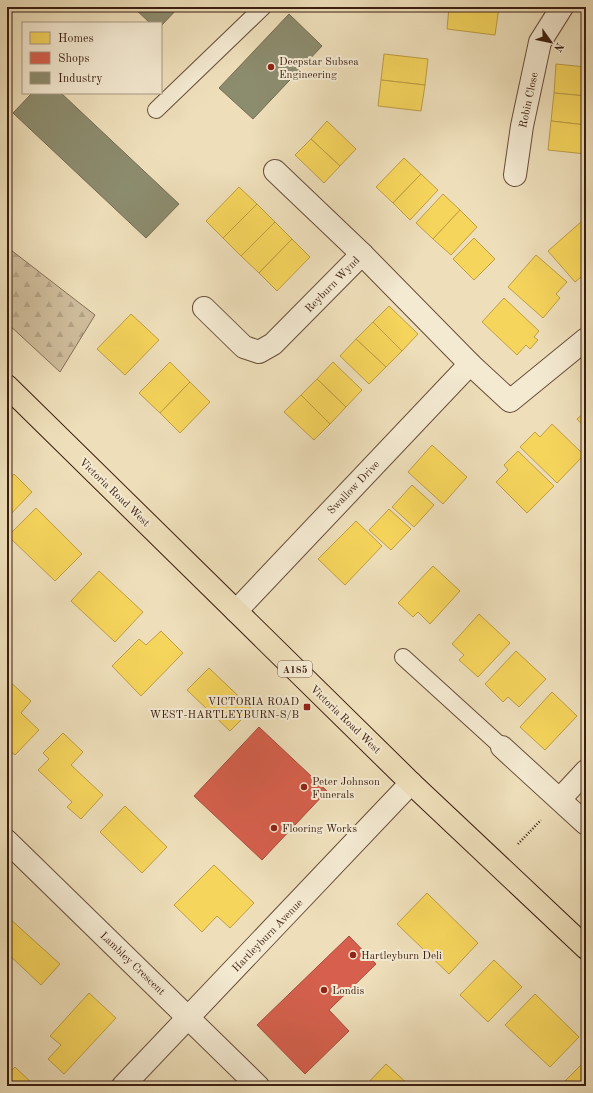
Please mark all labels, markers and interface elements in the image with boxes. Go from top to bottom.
legend [22,22,162,94]
north arrow [531,22,571,62]
text: Homes [58,33,94,45]
text: N [551,40,565,54]
text: Shops [58,53,89,65]
place label: Deepstar Subsea Engineering [279,57,359,81]
marker: Deepstar Subsea Engineering [266,62,276,72]
street label: Robin Close [518,71,541,129]
text: Industry [58,73,103,85]
street label: Reyburn Wynd [304,255,363,315]
street label: Victoria Road West [77,457,151,529]
street label: Swallow Drive [326,459,382,517]
road number: A185 [278,661,312,677]
street label: Victoria Road West [308,684,382,756]
place label: VICTORIA ROAD WEST-HARTLEYBURN-S/B [149,697,299,721]
marker: VICTORIA ROAD WEST-HARTLEYBURN-S/B [302,702,312,712]
place label: Peter Johnson Funerals [312,777,380,801]
marker: Peter Johnson Funerals [299,782,309,792]
marker: Flooring Works [269,823,279,833]
place label: Flooring Works [282,824,357,835]
street label: Hartleyburn Avenue [231,898,305,974]
street label: Lambley Crescent [97,930,167,998]
marker: Hartleyburn Deli [348,950,358,960]
place label: Hartleyburn Deli [361,951,442,962]
marker: Londis [319,985,329,995]
place label: Londis [332,986,364,997]

